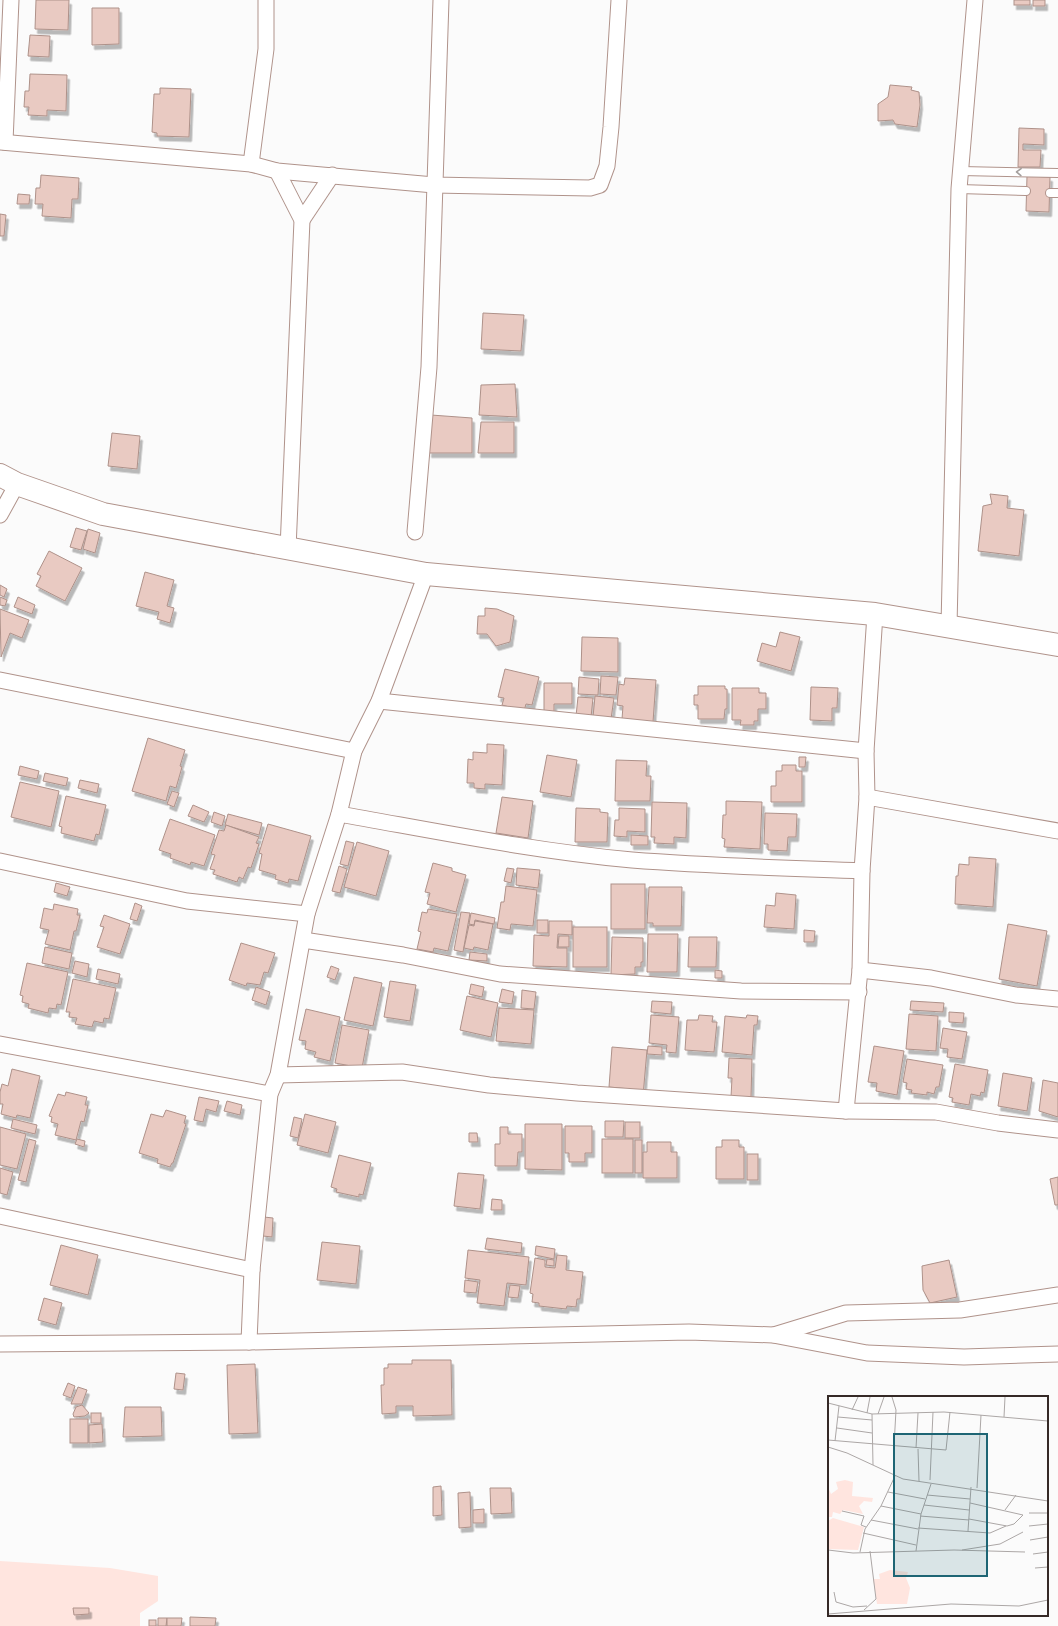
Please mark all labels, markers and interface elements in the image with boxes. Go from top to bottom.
one-way arrow [1016,168,1022,176]
inset map [828,1396,1048,1616]

